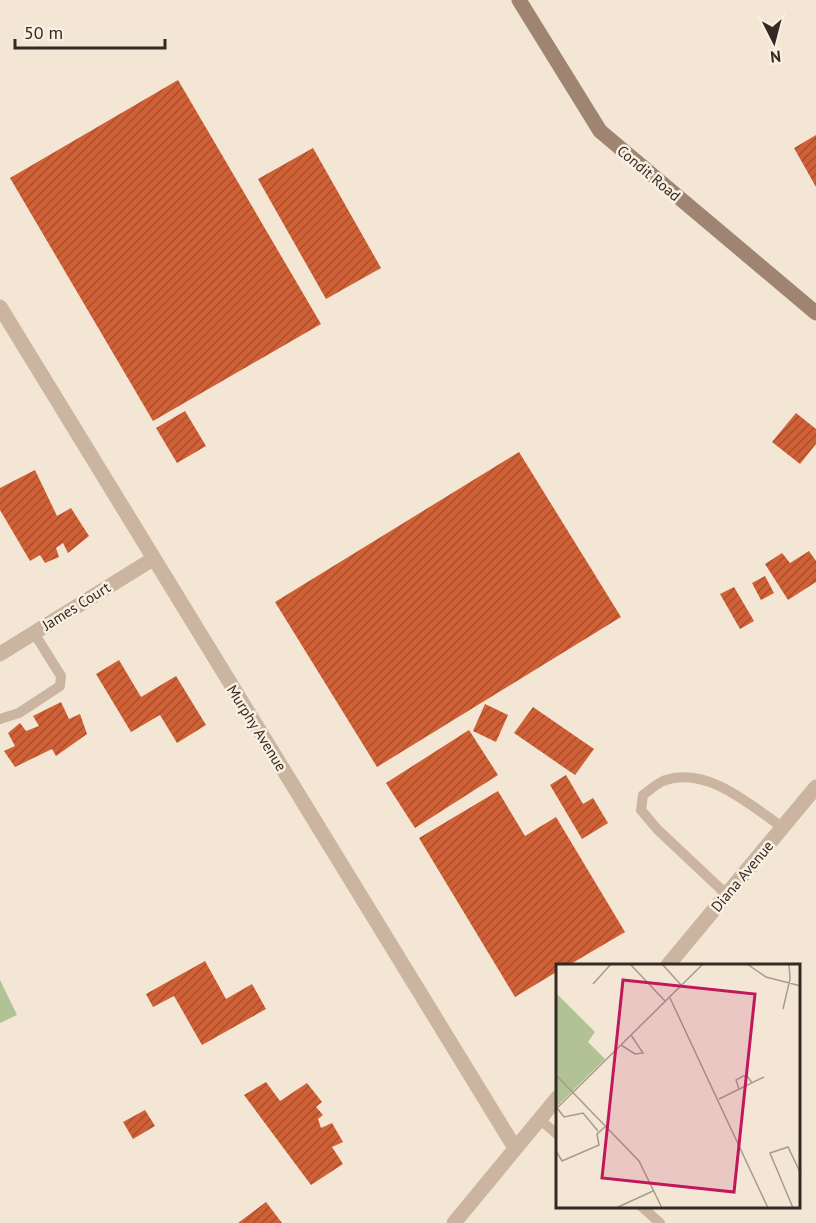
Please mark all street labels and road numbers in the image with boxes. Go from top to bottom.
street label: Condit Road [613,141,685,205]
street label: James Court [38,578,114,635]
street label: Murphy Avenue [223,681,291,775]
street label: Diana Avenue [707,836,777,916]

